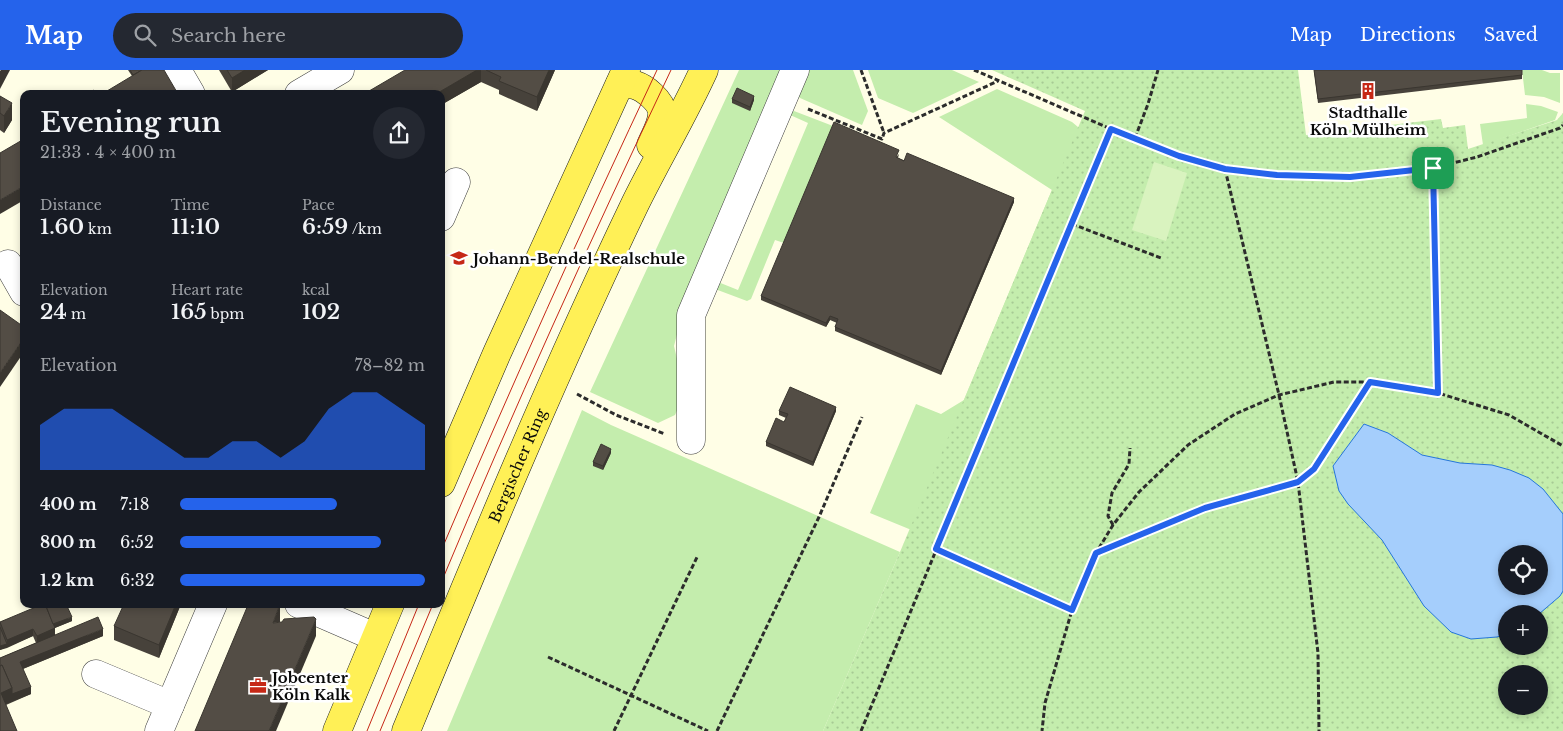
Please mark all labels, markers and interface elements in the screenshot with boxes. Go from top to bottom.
search box [113,13,463,58]
text: Map [25,21,83,50]
icon: search [131,21,159,49]
text: Search here [171,24,286,47]
text: Map [1290,24,1332,46]
text: Directions [1360,24,1456,46]
text: Saved [1484,24,1538,46]
building icon: Stadthalle Köln Mülheim [1358,81,1378,101]
place label: Stadthalle Köln Mülheim [1310,103,1427,139]
text: Evening run [40,105,221,140]
button: share [373,107,425,159]
text: 21:33 · 4 × 400 m [40,142,176,162]
pin [1412,147,1454,189]
icon: arrive [1419,154,1447,182]
text: Distance [40,196,102,214]
text: Time [171,196,210,214]
text: Pace [302,196,335,214]
text: 1.60 [40,214,84,240]
text: 11:10 [171,214,220,240]
text: 6:59 [302,214,348,240]
text: km [84,220,112,238]
text: /km [348,220,382,238]
school or university icon: Johann-Bendel-Realschule [449,248,469,268]
place label: Johann-Bendel-Realschule [470,249,685,268]
text: Elevation [40,281,108,299]
text: Heart rate [171,281,243,299]
text: kcal [302,281,330,299]
text: 24 [40,299,67,325]
text: 165 [171,299,206,325]
text: 102 [302,299,340,325]
text: m [67,305,86,323]
text: bpm [206,305,244,323]
text: Elevation [40,355,117,375]
text: 78–82 m [354,355,425,375]
street label: Bergischer Ring [484,404,551,525]
text: 400 m [40,494,97,514]
text: 7:18 [120,494,149,514]
text: 800 m [40,532,96,552]
text: 6:52 [120,532,154,552]
map controls [1498,545,1548,715]
button: locate [1498,545,1548,595]
text: 1.2 km [40,570,94,590]
text: 6:32 [120,570,155,590]
button: + [1498,605,1548,655]
button: − [1498,665,1548,715]
place label: Jobcenter Köln Kalk [269,668,351,704]
office icon: Jobcenter Köln Kalk [248,676,268,696]

